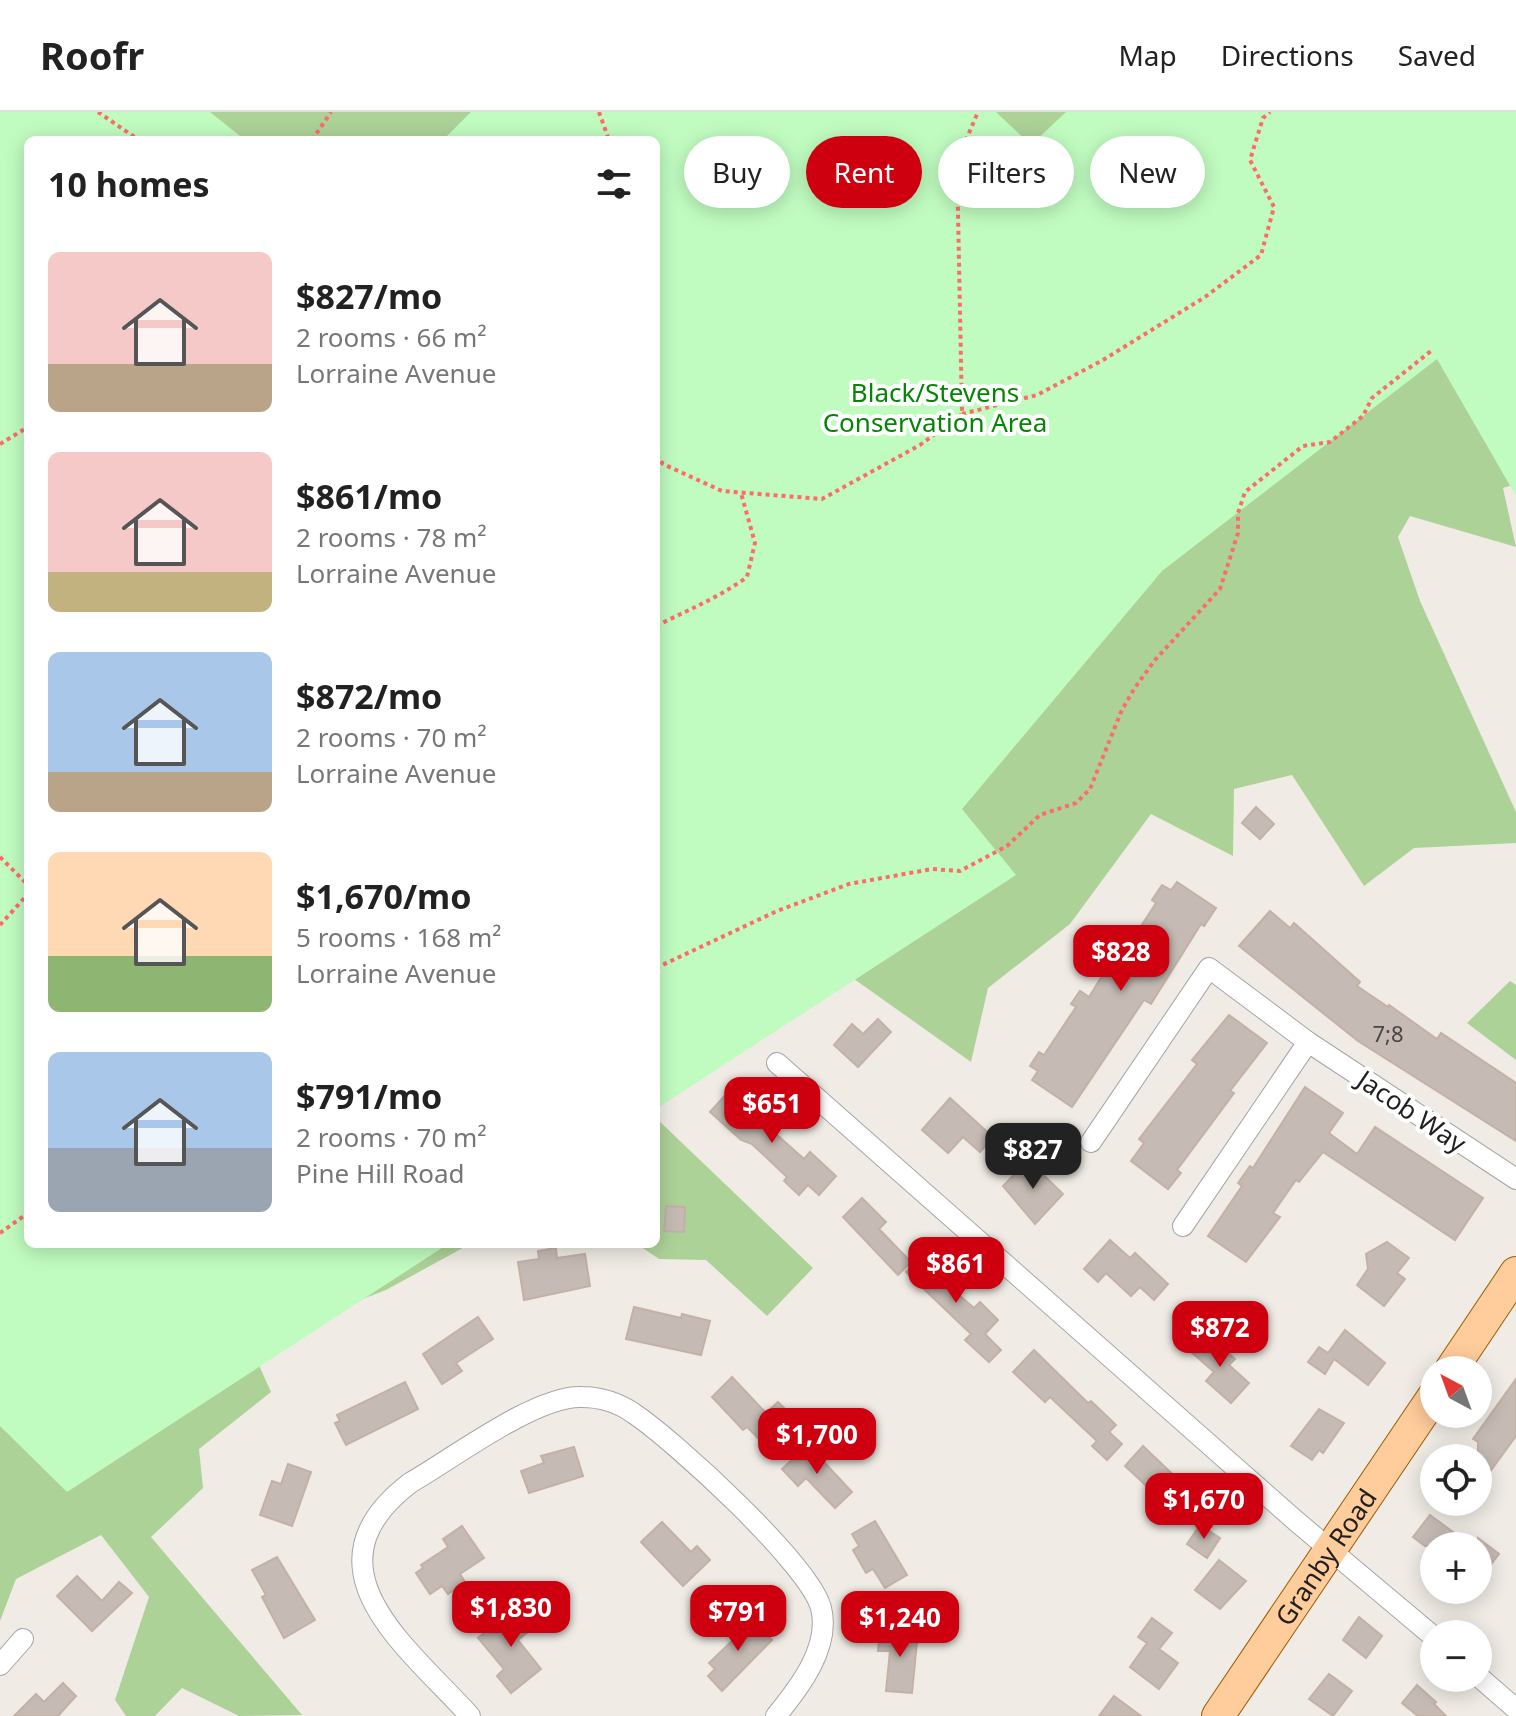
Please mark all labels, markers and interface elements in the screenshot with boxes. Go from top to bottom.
text: Roofr [40,29,144,81]
text: Map [1118,36,1177,74]
text: Directions [1221,36,1354,74]
text: Saved [1398,36,1476,74]
chip: Buy [684,136,790,208]
chip: Rent [806,136,922,208]
chip: Filters [938,136,1074,208]
chip: New [1090,136,1205,208]
text: 10 homes [48,161,210,207]
icon: filters [592,162,636,206]
text: $827/mo [296,273,442,319]
icon: home [112,284,208,380]
text: 2 rooms · 66 m² [296,319,486,355]
text: Lorraine Avenue [296,355,496,391]
park label: Black/Stevens Conservation Area [823,374,1047,440]
text: $861/mo [296,473,442,519]
icon: home [112,484,208,580]
text: 2 rooms · 78 m² [296,519,486,555]
text: Lorraine Avenue [296,555,496,591]
text: $872/mo [296,673,442,719]
icon: home [112,684,208,780]
text: 2 rooms · 70 m² [296,719,486,755]
text: Lorraine Avenue [296,755,496,791]
text: $1,670/mo [296,873,471,919]
icon: home [112,884,208,980]
text: 5 rooms · 168 m² [296,919,501,955]
pin: $828 [1074,925,1168,993]
text: $828 [1091,933,1151,969]
text: Lorraine Avenue [296,955,496,991]
house number: 7;8 [1372,1018,1404,1048]
street label: Jacob Way [1348,1060,1474,1161]
text: $791/mo [296,1073,442,1119]
pin: $651 [725,1077,819,1145]
icon: home [112,1084,208,1180]
text: $651 [742,1085,802,1121]
text: 2 rooms · 70 m² [296,1119,486,1155]
pin: $827 [986,1123,1080,1191]
text: $827 [1003,1131,1063,1167]
text: Pine Hill Road [296,1155,465,1191]
pin: $861 [909,1237,1003,1305]
text: $861 [926,1245,986,1281]
pin: $872 [1173,1301,1267,1369]
text: $872 [1190,1309,1250,1345]
north arrow [1420,1356,1492,1428]
map controls [1420,1356,1492,1692]
pin: $1,700 [752,1408,882,1476]
text: $1,700 [776,1416,858,1452]
button: locate [1420,1444,1492,1516]
pin: $1,670 [1139,1473,1269,1541]
text: $1,670 [1163,1481,1245,1517]
street label: Granby Road [1266,1481,1384,1632]
button: + [1420,1532,1492,1604]
pin: $1,830 [446,1581,576,1649]
pin: $791 [691,1585,785,1653]
text: $1,830 [470,1589,552,1625]
pin: $1,240 [835,1591,965,1659]
text: $791 [708,1593,768,1629]
text: $1,240 [859,1599,941,1635]
button: − [1420,1620,1492,1692]

